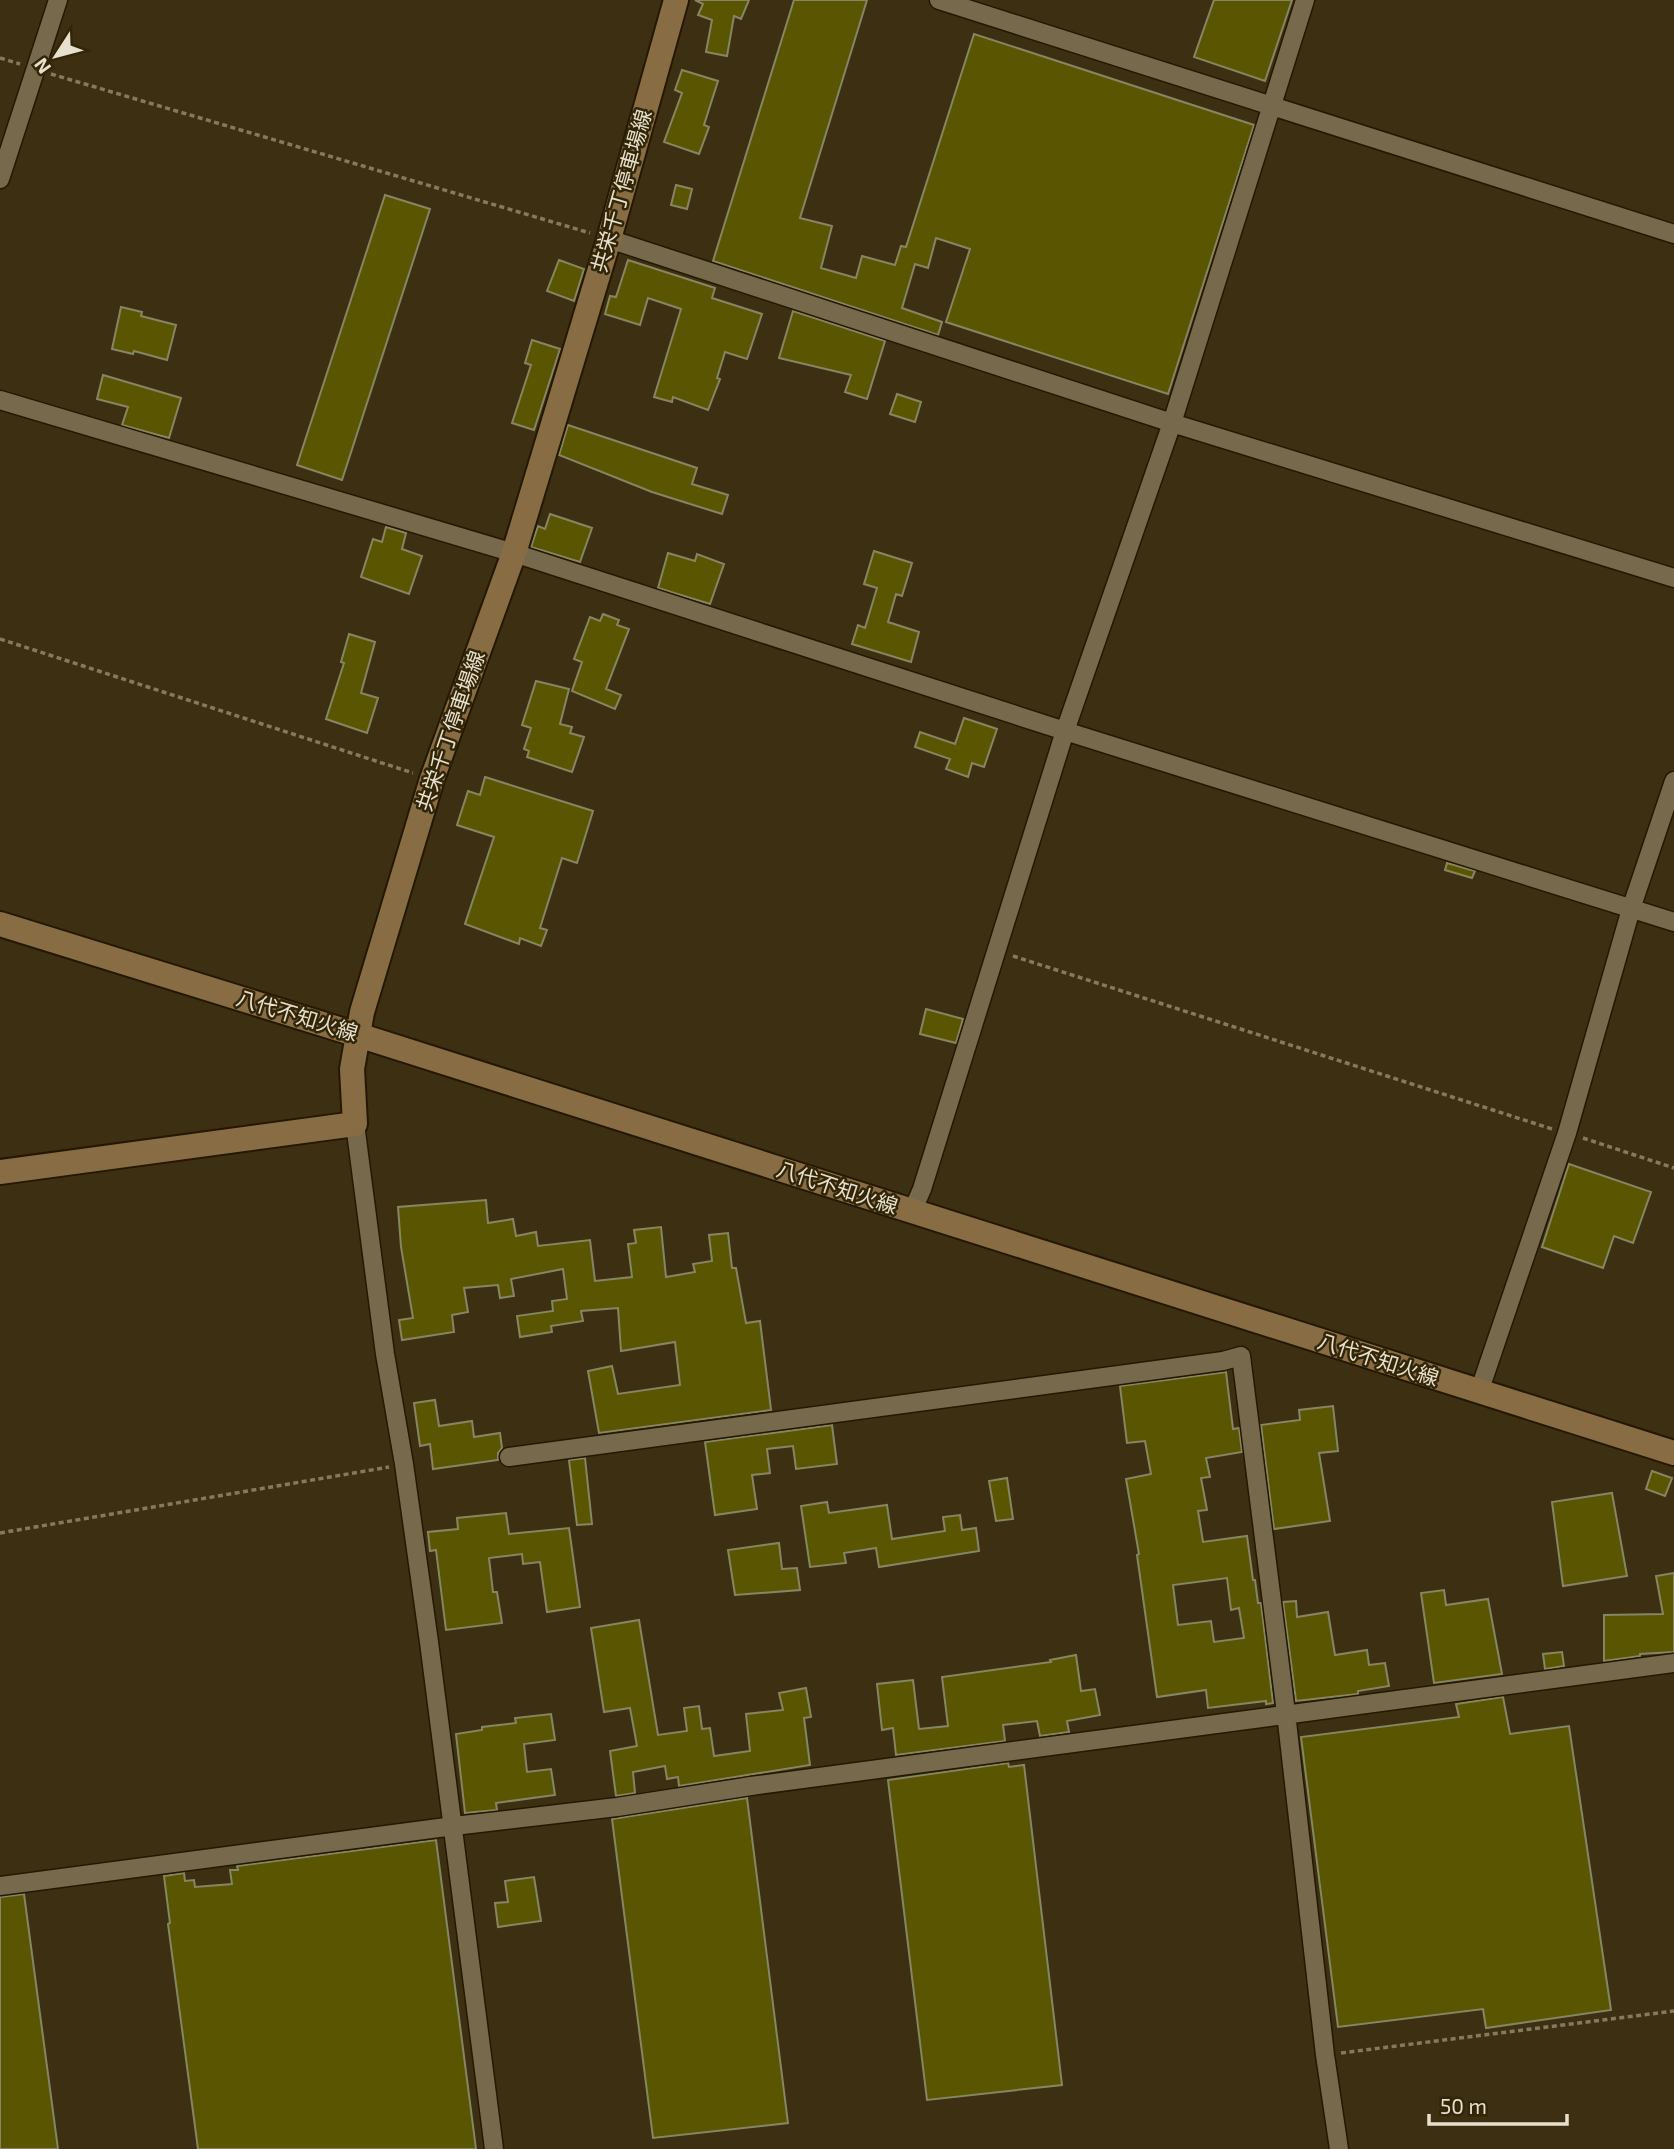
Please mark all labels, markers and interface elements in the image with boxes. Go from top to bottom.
north arrow [21,21,91,91]
text: N [29,54,55,79]
street label: 共栄千丁停車場線 [585,106,656,275]
street label: 共栄千丁停車場線 [410,647,489,814]
street label: 八代不知火線 [234,984,361,1045]
street label: 八代不知火線 [774,1155,901,1218]
street label: 八代不知火線 [1315,1327,1442,1390]
scale bar [1429,2082,1567,2126]
text: 50 m [1440,2093,1487,2118]

